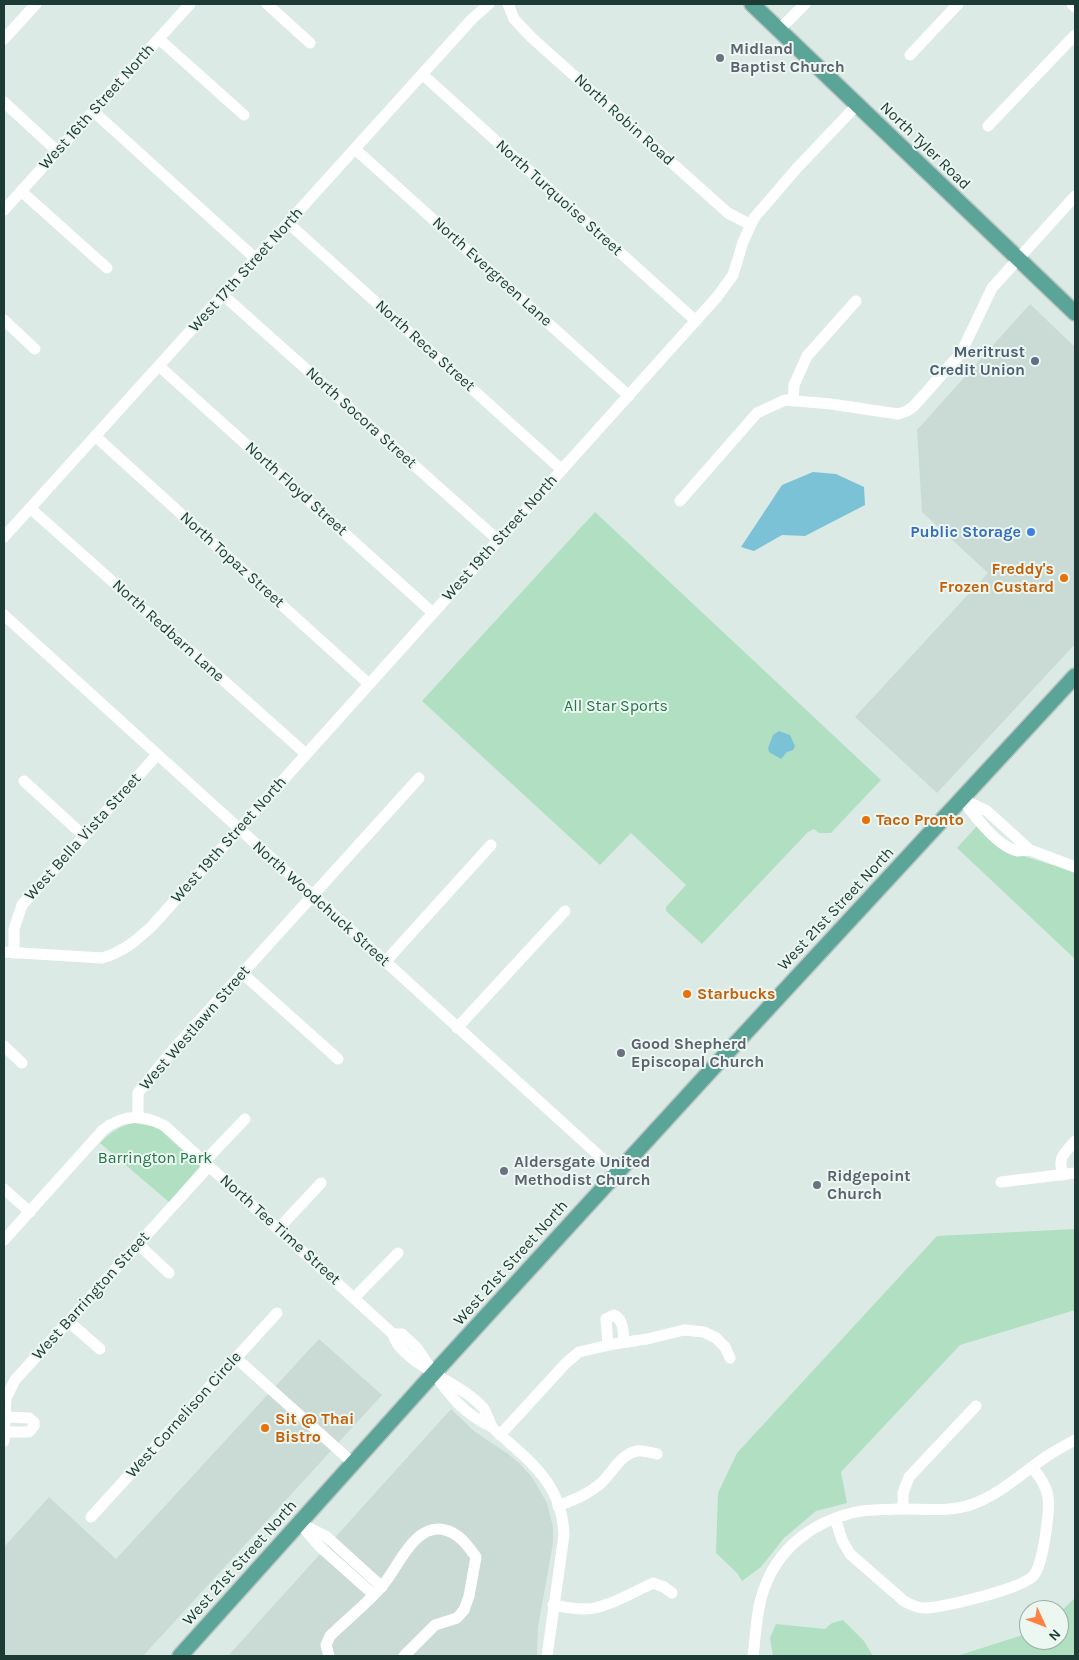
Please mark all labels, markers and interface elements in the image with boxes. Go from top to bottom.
place label: Midland Baptist Church [730,39,845,77]
street label: West 16th Street North [35,40,159,174]
marker: Midland Baptist Church [714,52,726,64]
street label: North Robin Road [570,70,678,170]
street label: North Tyler Road [876,98,974,194]
street label: North Turquoise Street [492,136,626,260]
street label: West 17th Street North [185,204,307,336]
street label: North Evergreen Lane [428,213,556,331]
street label: North Reca Street [371,296,479,396]
place label: Meritrust Credit Union [929,342,1025,380]
marker: Meritrust Credit Union [1029,355,1041,367]
street label: North Socora Street [302,363,420,473]
street label: North Floyd Street [241,438,351,540]
street label: West 19th Street North [438,471,562,605]
street label: North Topaz Street [176,508,288,612]
place label: Public Storage [910,522,1021,542]
marker: Public Storage [1025,526,1037,538]
place label: Freddy's Frozen Custard [939,559,1054,597]
marker: Freddy's Frozen Custard [1058,572,1070,584]
street label: North Redbarn Lane [108,576,228,686]
park label: All Star Sports [564,696,668,716]
street label: West Bella Vista Street [21,769,145,905]
street label: West 19th Street North [167,773,291,907]
place label: Taco Pronto [876,810,964,830]
marker: Taco Pronto [860,814,872,826]
street label: North Woodchuck Street [248,837,394,971]
street label: West 21st Street North [774,843,898,975]
street label: West Westlawn Street [136,962,254,1094]
place label: Starbucks [697,984,775,1004]
marker: Starbucks [681,988,693,1000]
place label: Good Shepherd Episcopal Church [631,1034,764,1072]
marker: Good Shepherd Episcopal Church [615,1047,627,1059]
park label: Barrington Park [98,1148,212,1168]
place label: Aldersgate United Methodist Church [514,1152,651,1190]
marker: Aldersgate United Methodist Church [498,1165,510,1177]
place label: Ridgepoint Church [827,1166,911,1204]
street label: North Tee Time Street [216,1171,344,1289]
marker: Ridgepoint Church [811,1179,823,1191]
street label: West 21st Street North [450,1196,572,1330]
street label: West Barrington Street [28,1228,154,1364]
street label: West Cornelison Circle [122,1348,246,1482]
place label: Sit @ Thai Bistro [275,1409,354,1447]
marker: Sit @ Thai Bistro [259,1422,271,1434]
street label: West 21st Street North [179,1496,301,1630]
north arrow [1019,1600,1069,1650]
text: N [1045,1625,1064,1644]

